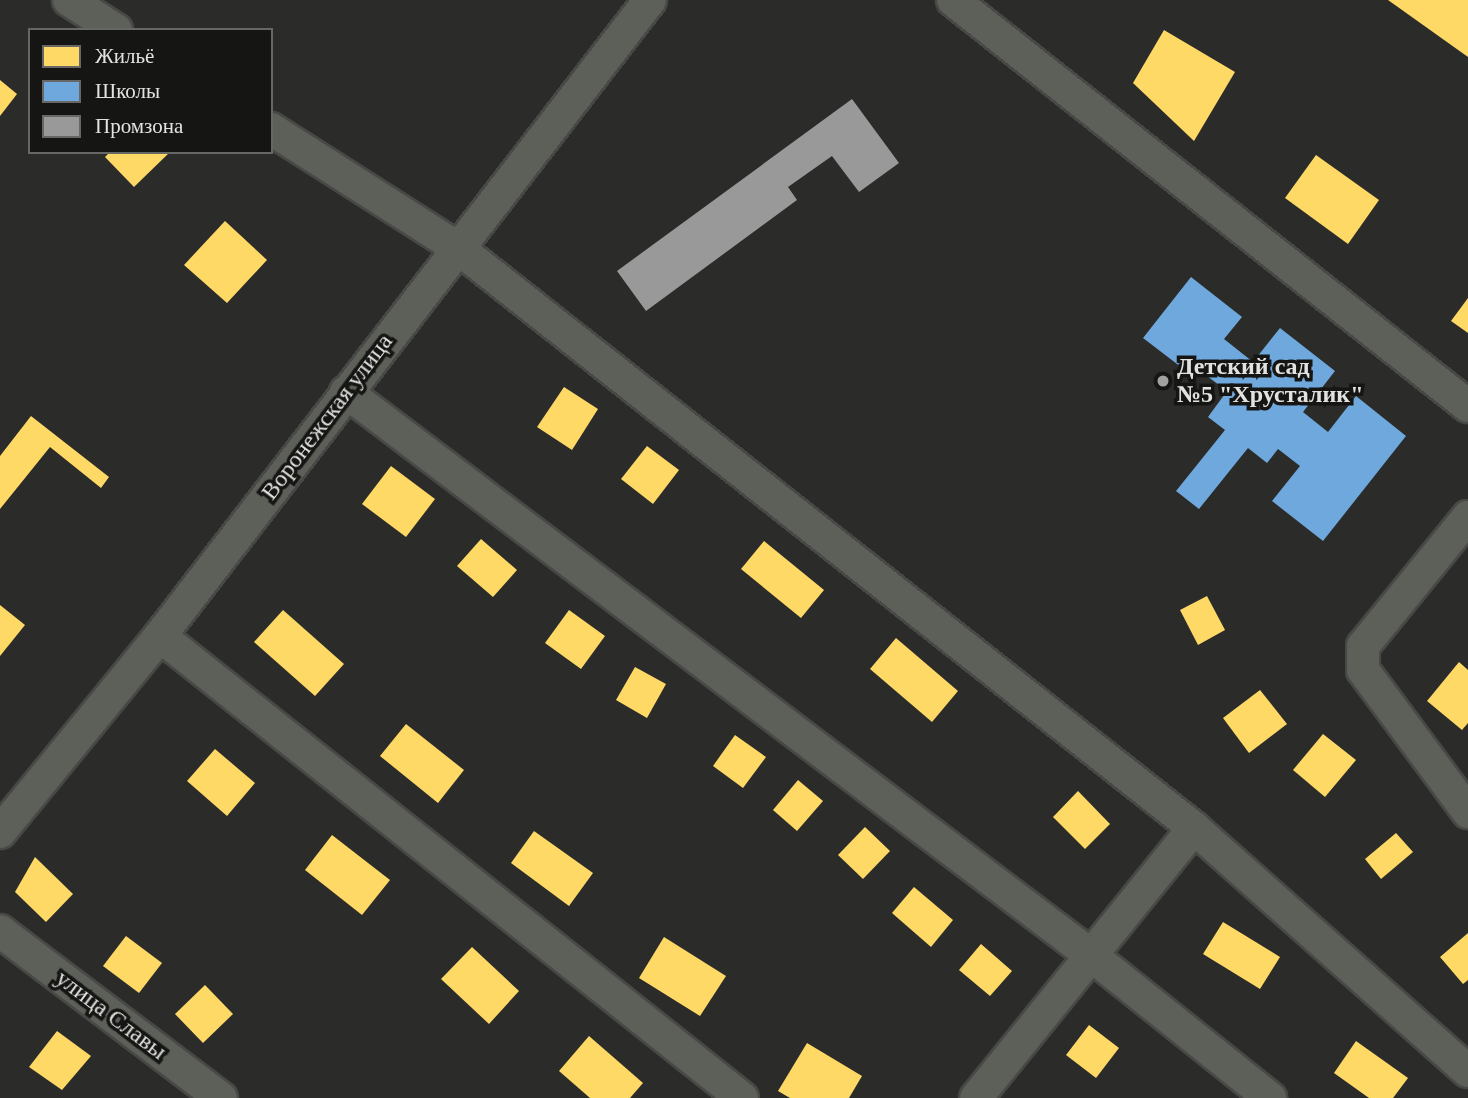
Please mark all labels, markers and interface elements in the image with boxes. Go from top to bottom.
legend [28,28,273,154]
text: Жильё [95,44,154,68]
text: Школы [95,79,160,103]
text: Промзона [95,114,183,138]
street label: Воронежская улица [255,328,399,506]
place label: Детский сад №5 "Хрусталик" [1177,353,1363,409]
marker: Детский сад №5 "Хрусталик" [1155,373,1171,389]
street label: улица Славы [50,964,172,1066]

